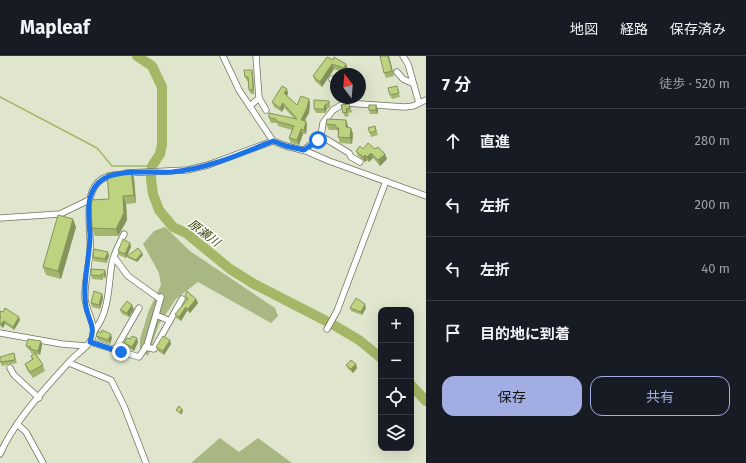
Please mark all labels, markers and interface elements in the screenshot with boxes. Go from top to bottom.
text: Mapleaf [20,16,90,39]
text: 地図 [570,21,598,38]
text: 経路 [620,21,648,38]
text: 保存済み [670,21,726,38]
north arrow [330,68,366,104]
text: 7 分 [442,74,471,95]
text: 徒歩 · 520 m [659,76,730,91]
icon: ahead [442,130,464,152]
route start [309,131,327,149]
text: 直進 [480,133,510,151]
text: 280 m [695,133,730,148]
icon: left [442,194,464,216]
text: 左折 [480,197,510,215]
text: 200 m [694,197,730,212]
water label: 原瀬川 [185,217,224,251]
icon: left [442,258,464,280]
text: 左折 [480,261,510,279]
text: 40 m [701,261,730,276]
map controls [378,307,414,451]
button: + [378,307,414,343]
icon: arrive [442,322,464,344]
text: 目的地に到着 [480,325,570,343]
route end [112,343,130,361]
button: − [378,343,414,379]
button: 保存 [442,376,582,416]
button: 共有 [590,376,730,416]
button: locate [378,379,414,415]
button: layers [378,415,414,451]

